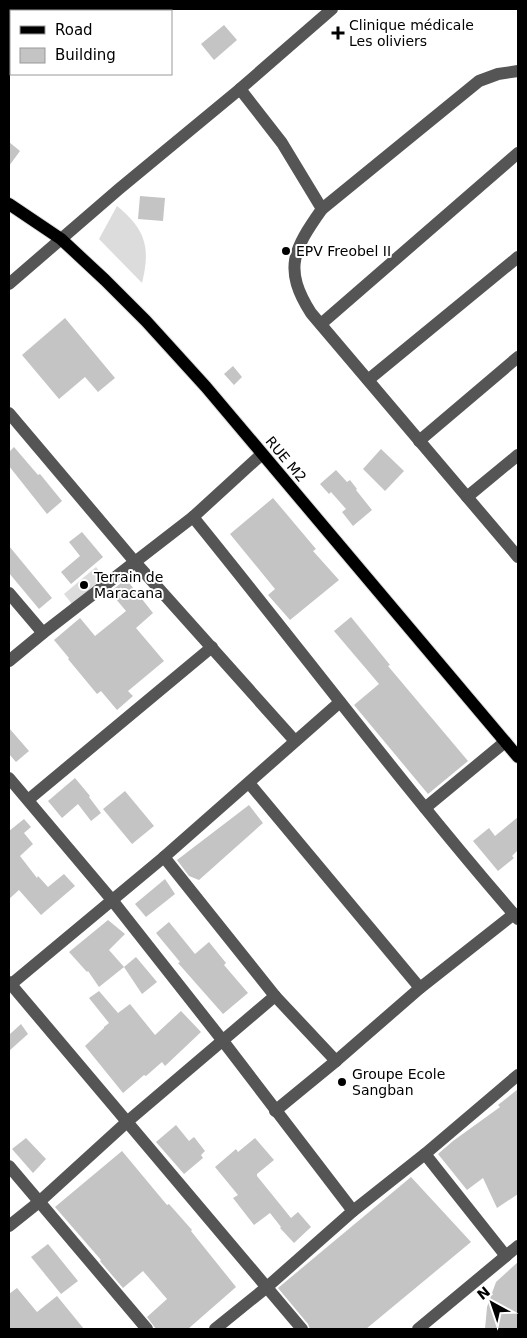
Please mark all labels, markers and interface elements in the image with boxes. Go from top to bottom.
legend [10,10,172,75]
place label: Clinique médicale Les oliviers [349,17,474,49]
text: Road [55,21,93,39]
marker: Clinique médicale Les oliviers [331,26,345,40]
text: Building [55,46,116,64]
place label: EPV Freobel II [296,243,391,259]
marker: EPV Freobel II [280,245,292,257]
street label: RUE M2 [262,433,310,485]
place label: Terrain de Maracana [93,569,163,601]
marker: Terrain de Maracana [78,579,90,591]
place label: Groupe Ecole Sangban [352,1066,445,1098]
marker: Groupe Ecole Sangban [336,1076,348,1088]
north arrow [467,1278,517,1328]
text: N [474,1283,493,1303]

